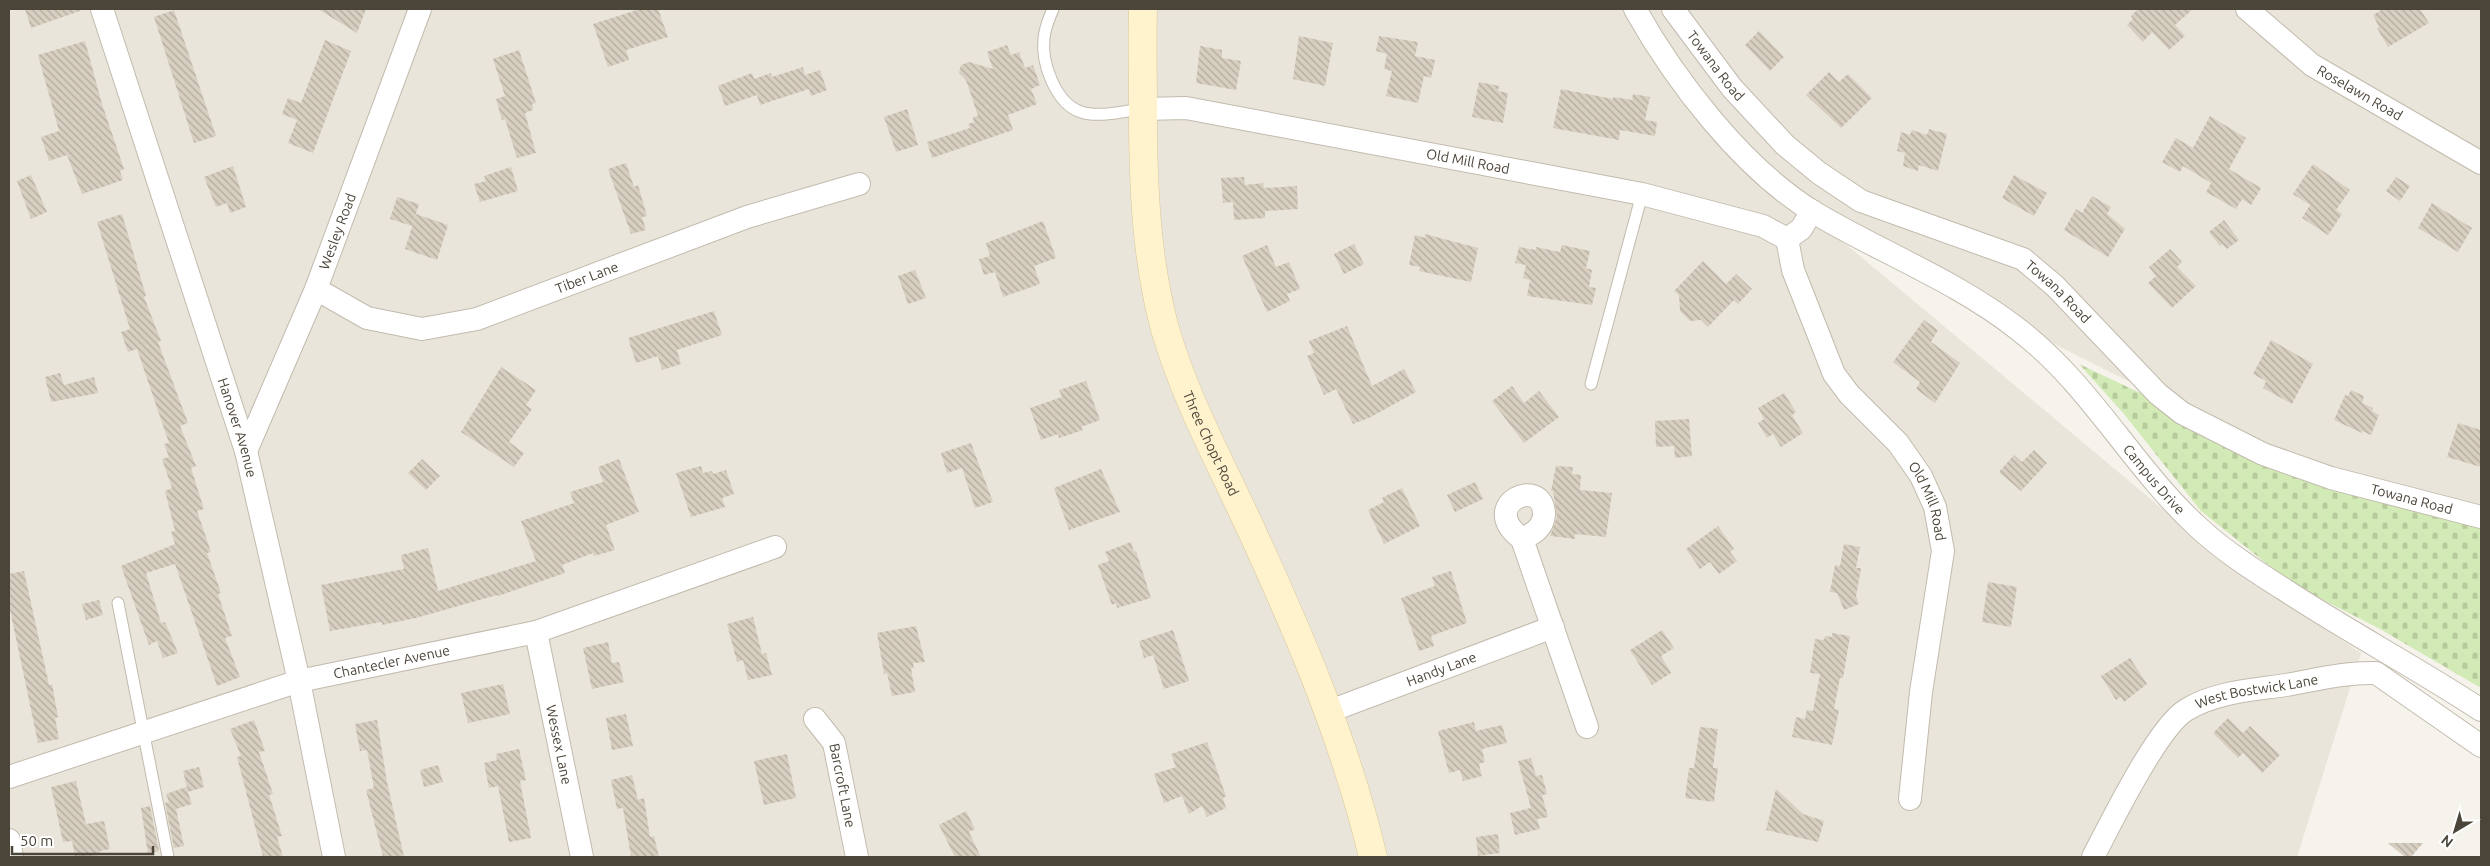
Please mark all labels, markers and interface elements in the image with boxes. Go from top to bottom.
street label: Towana Road [1684,27,1748,104]
street label: Roselawn Road [2314,62,2405,124]
street label: Old Mill Road [1425,146,1511,177]
street label: Wesley Road [316,191,359,272]
street label: Towana Road [2022,257,2094,326]
street label: Tiber Lane [553,258,620,297]
street label: Hanover Avenue [215,376,260,479]
street label: Three Chopt Road [1180,388,1242,498]
street label: Campus Drive [2120,441,2188,518]
street label: Old Mill Road [1905,458,1949,542]
street label: Towana Road [2369,481,2454,517]
street label: Chantecler Avenue [332,642,451,682]
street label: Handy Lane [1404,649,1478,689]
street label: West Bostwick Lane [2193,671,2319,712]
street label: Wessex Lane [543,704,575,786]
street label: Barcroft Lane [826,742,859,829]
north arrow [2430,806,2480,856]
scale bar [12,824,154,856]
text: 50 m [20,832,53,849]
text: N [2438,832,2456,851]

